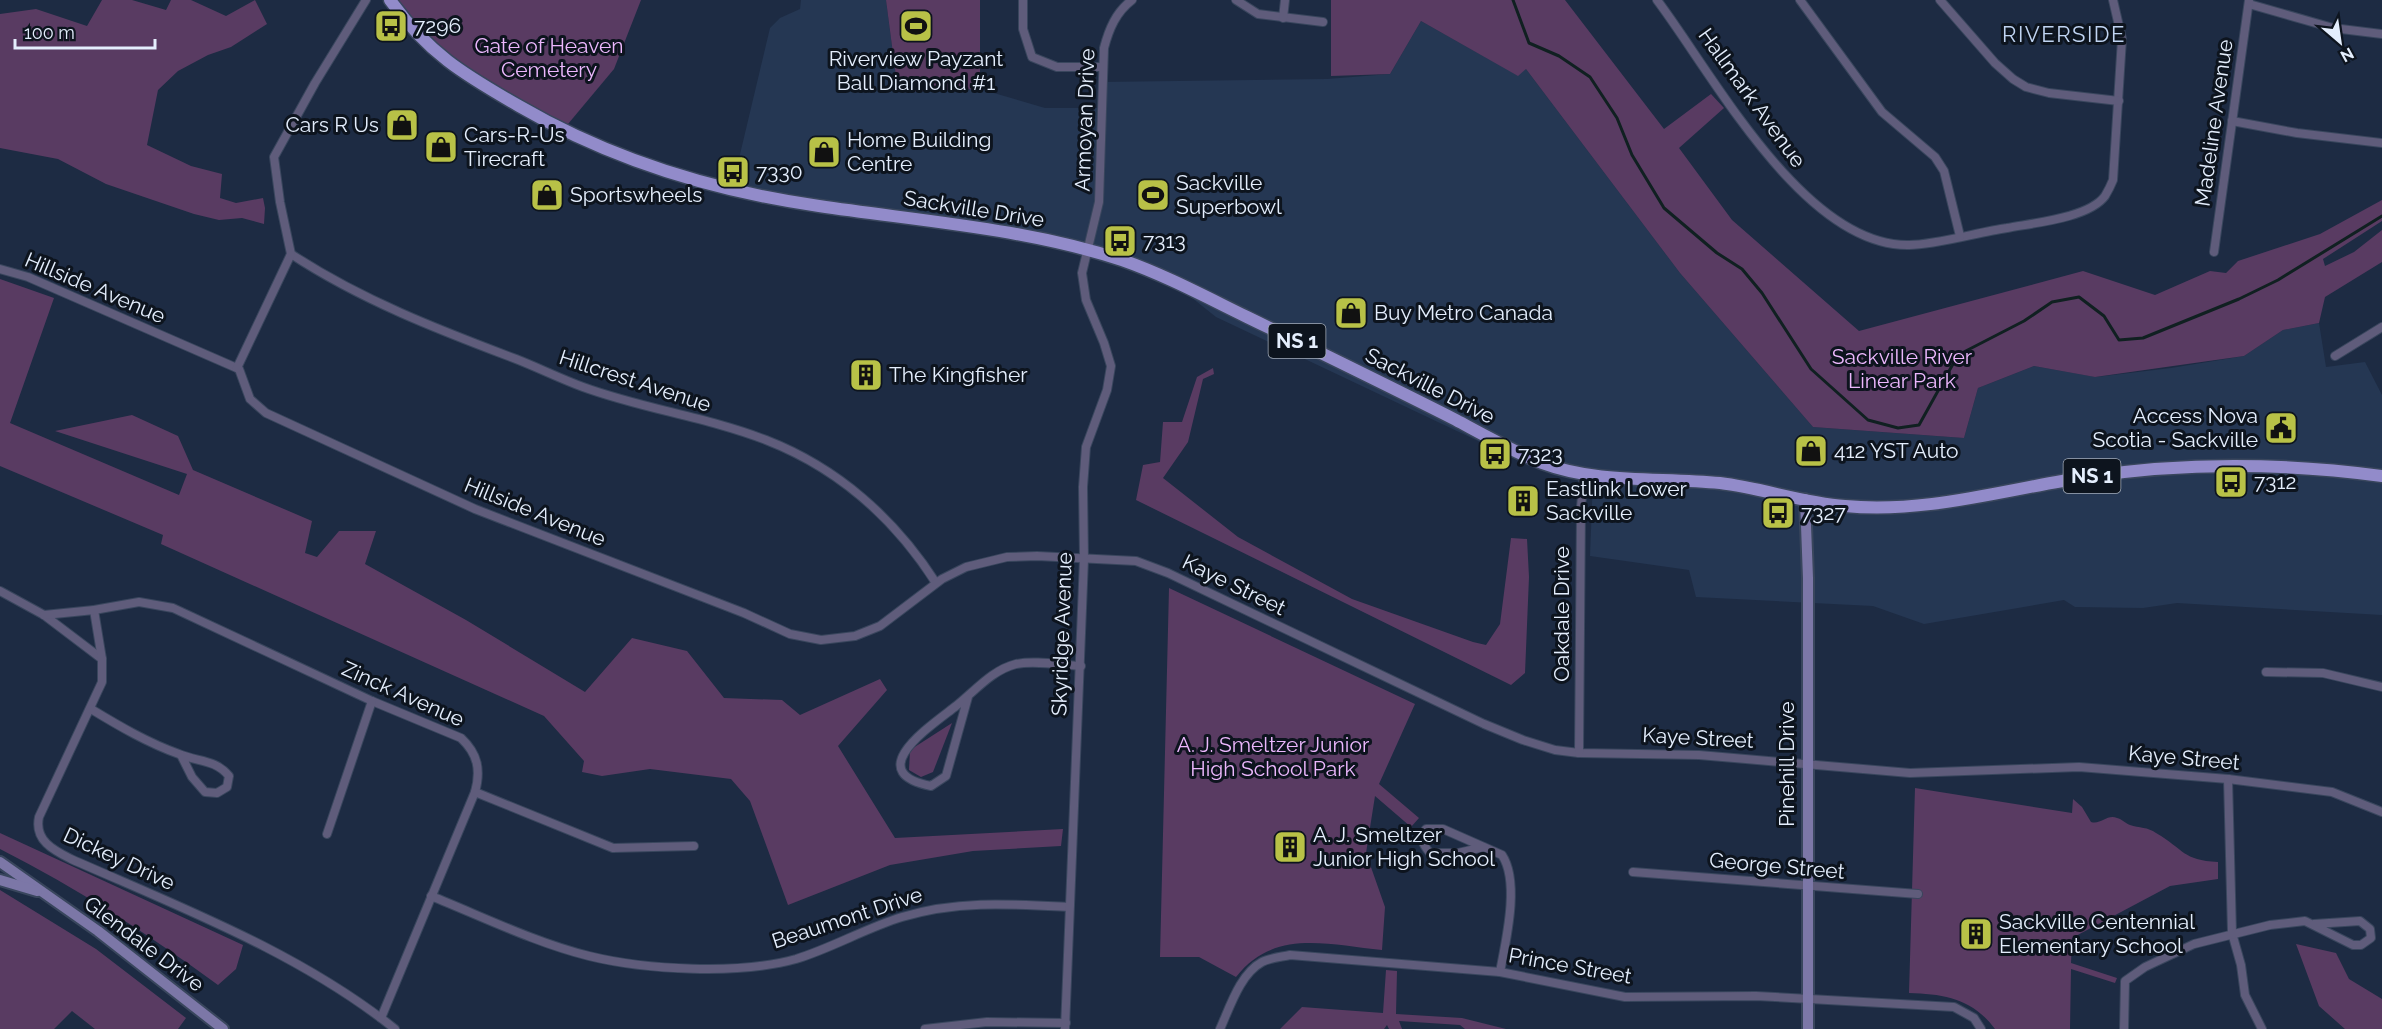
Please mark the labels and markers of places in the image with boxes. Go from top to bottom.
bus stop icon: 7296 [373,8,409,44]
sports icon: Riverview Payzant Ball Diamond #1 [898,8,934,44]
place label: 7296 [414,13,461,38]
place label: Riverview Payzant Ball Diamond #1 [829,46,1003,95]
shop icon: Cars R Us [384,107,420,143]
place label: Cars R Us [285,112,379,137]
place label: Cars-R-Us Tirecraft [464,122,565,171]
place label: Home Building Centre [847,127,991,176]
shop icon: Cars-R-Us Tirecraft [423,129,459,165]
shop icon: Home Building Centre [806,134,842,170]
bus stop icon: 7330 [715,154,751,190]
place label: 7330 [756,159,803,184]
place label: Sackville Superbowl [1176,170,1282,219]
shop icon: Sportswheels [529,177,565,213]
sports icon: Sackville Superbowl [1135,177,1171,213]
place label: Sportswheels [570,182,702,207]
bus stop icon: 7313 [1102,223,1138,259]
place label: 7313 [1143,228,1186,253]
shop icon: Buy Metro Canada [1333,295,1369,331]
place label: Buy Metro Canada [1374,300,1553,325]
building icon: The Kingfisher [848,357,884,393]
place label: The Kingfisher [889,362,1028,387]
place label: Access Nova Scotia - Sackville [2092,403,2258,452]
public building icon: Access Nova Scotia - Sackville [2263,410,2299,446]
shop icon: 412 YST Auto [1793,433,1829,469]
bus stop icon: 7323 [1477,436,1513,472]
place label: 412 YST Auto [1834,438,1959,463]
place label: 7323 [1518,441,1563,466]
bus stop icon: 7312 [2213,464,2249,500]
place label: 7312 [2254,469,2296,494]
place label: Eastlink Lower Sackville [1546,476,1688,525]
building icon: Eastlink Lower Sackville [1505,483,1541,519]
bus stop icon: 7327 [1760,495,1796,531]
place label: 7327 [1801,500,1846,525]
place label: A. J. Smeltzer Junior High School [1313,822,1495,871]
building icon: A. J. Smeltzer Junior High School [1272,829,1308,865]
place label: Sackville Centennial Elementary School [1999,909,2195,958]
building icon: Sackville Centennial Elementary School [1958,916,1994,952]

